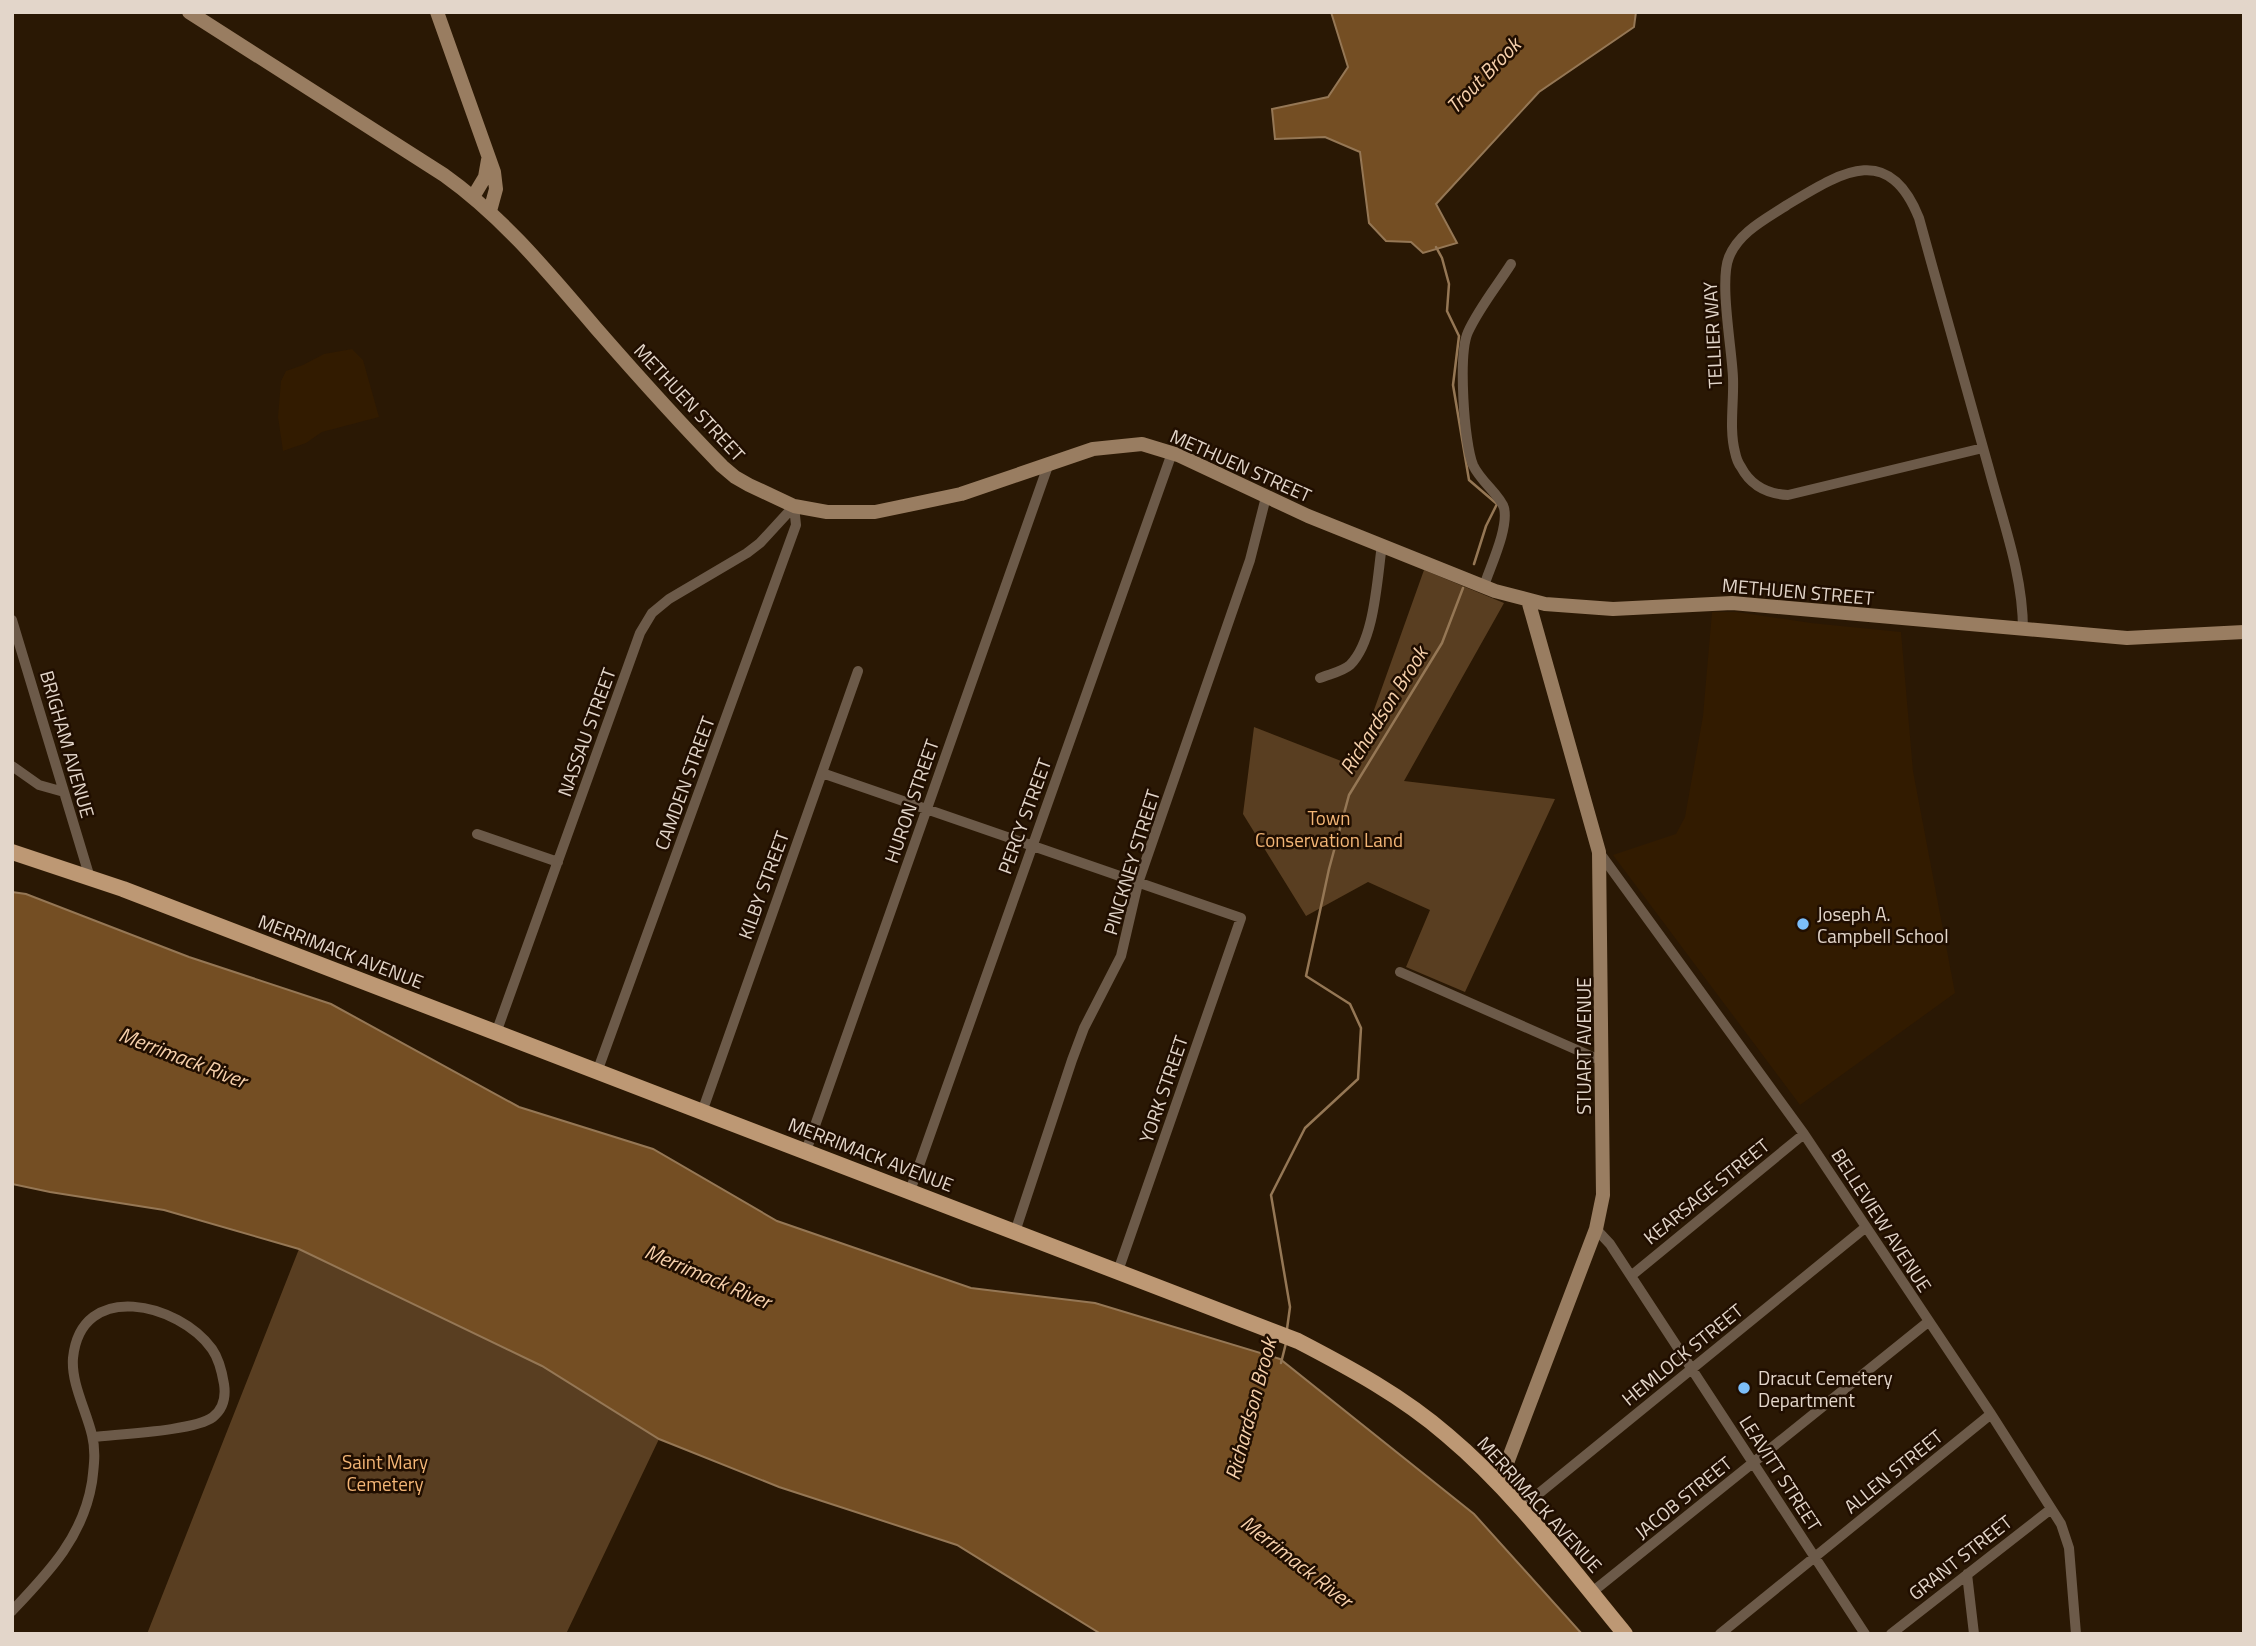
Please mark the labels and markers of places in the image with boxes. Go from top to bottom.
place label: Joseph A. Campbell School [1817,899,1949,950]
marker: Joseph A. Campbell School [1795,916,1811,932]
place label: Dracut Cemetery Department [1758,1363,1893,1414]
marker: Dracut Cemetery Department [1736,1380,1752,1396]

